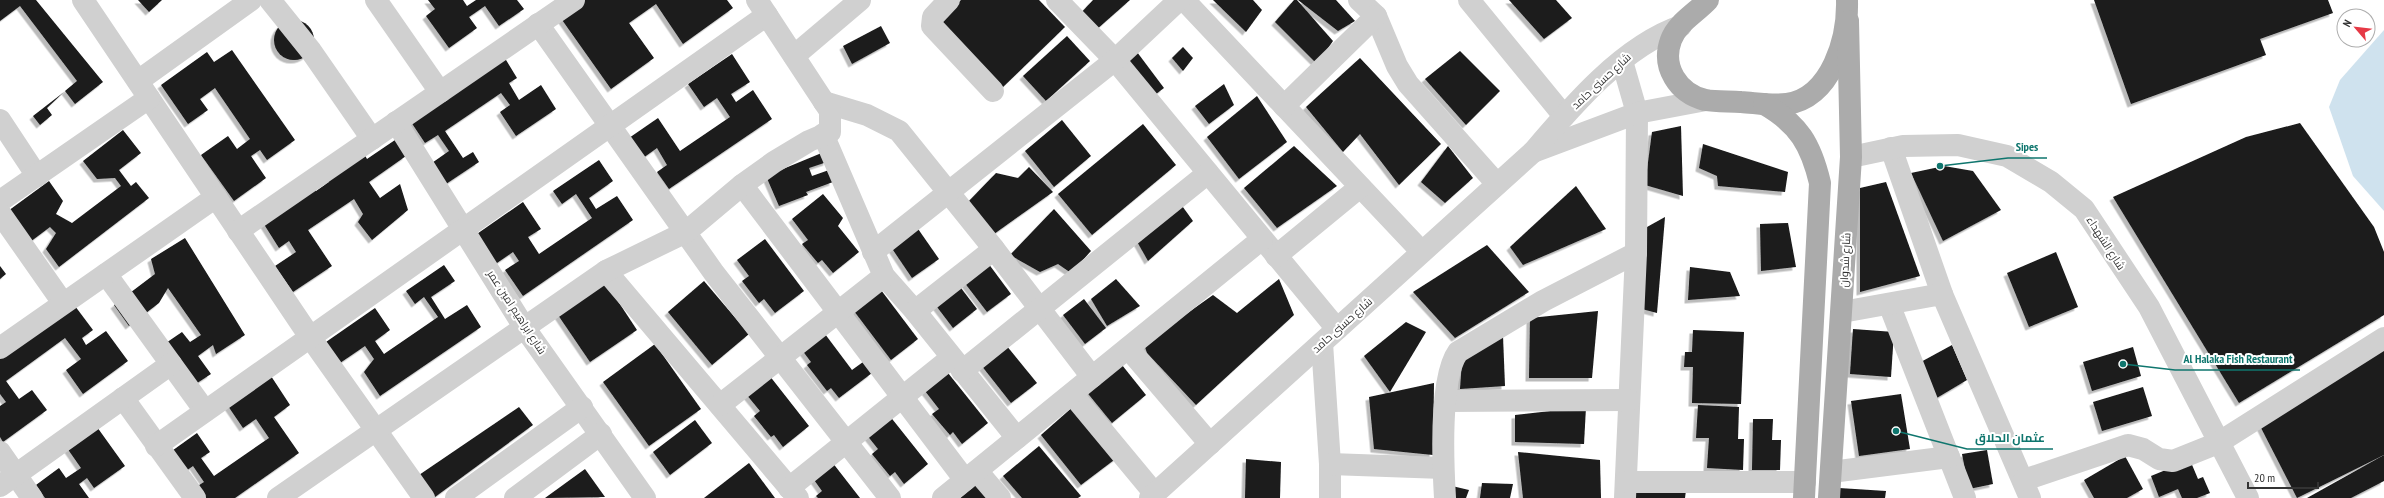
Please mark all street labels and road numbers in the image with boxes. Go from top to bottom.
street label: شارع حسنى حامد [1568,50,1634,113]
street label: شارع الشهداء [2083,214,2129,273]
street label: شارع شدوان [1837,232,1854,288]
street label: شارع ابراهيم امين عمر [483,266,550,357]
street label: شارع حسنى حامد [1309,294,1376,356]

